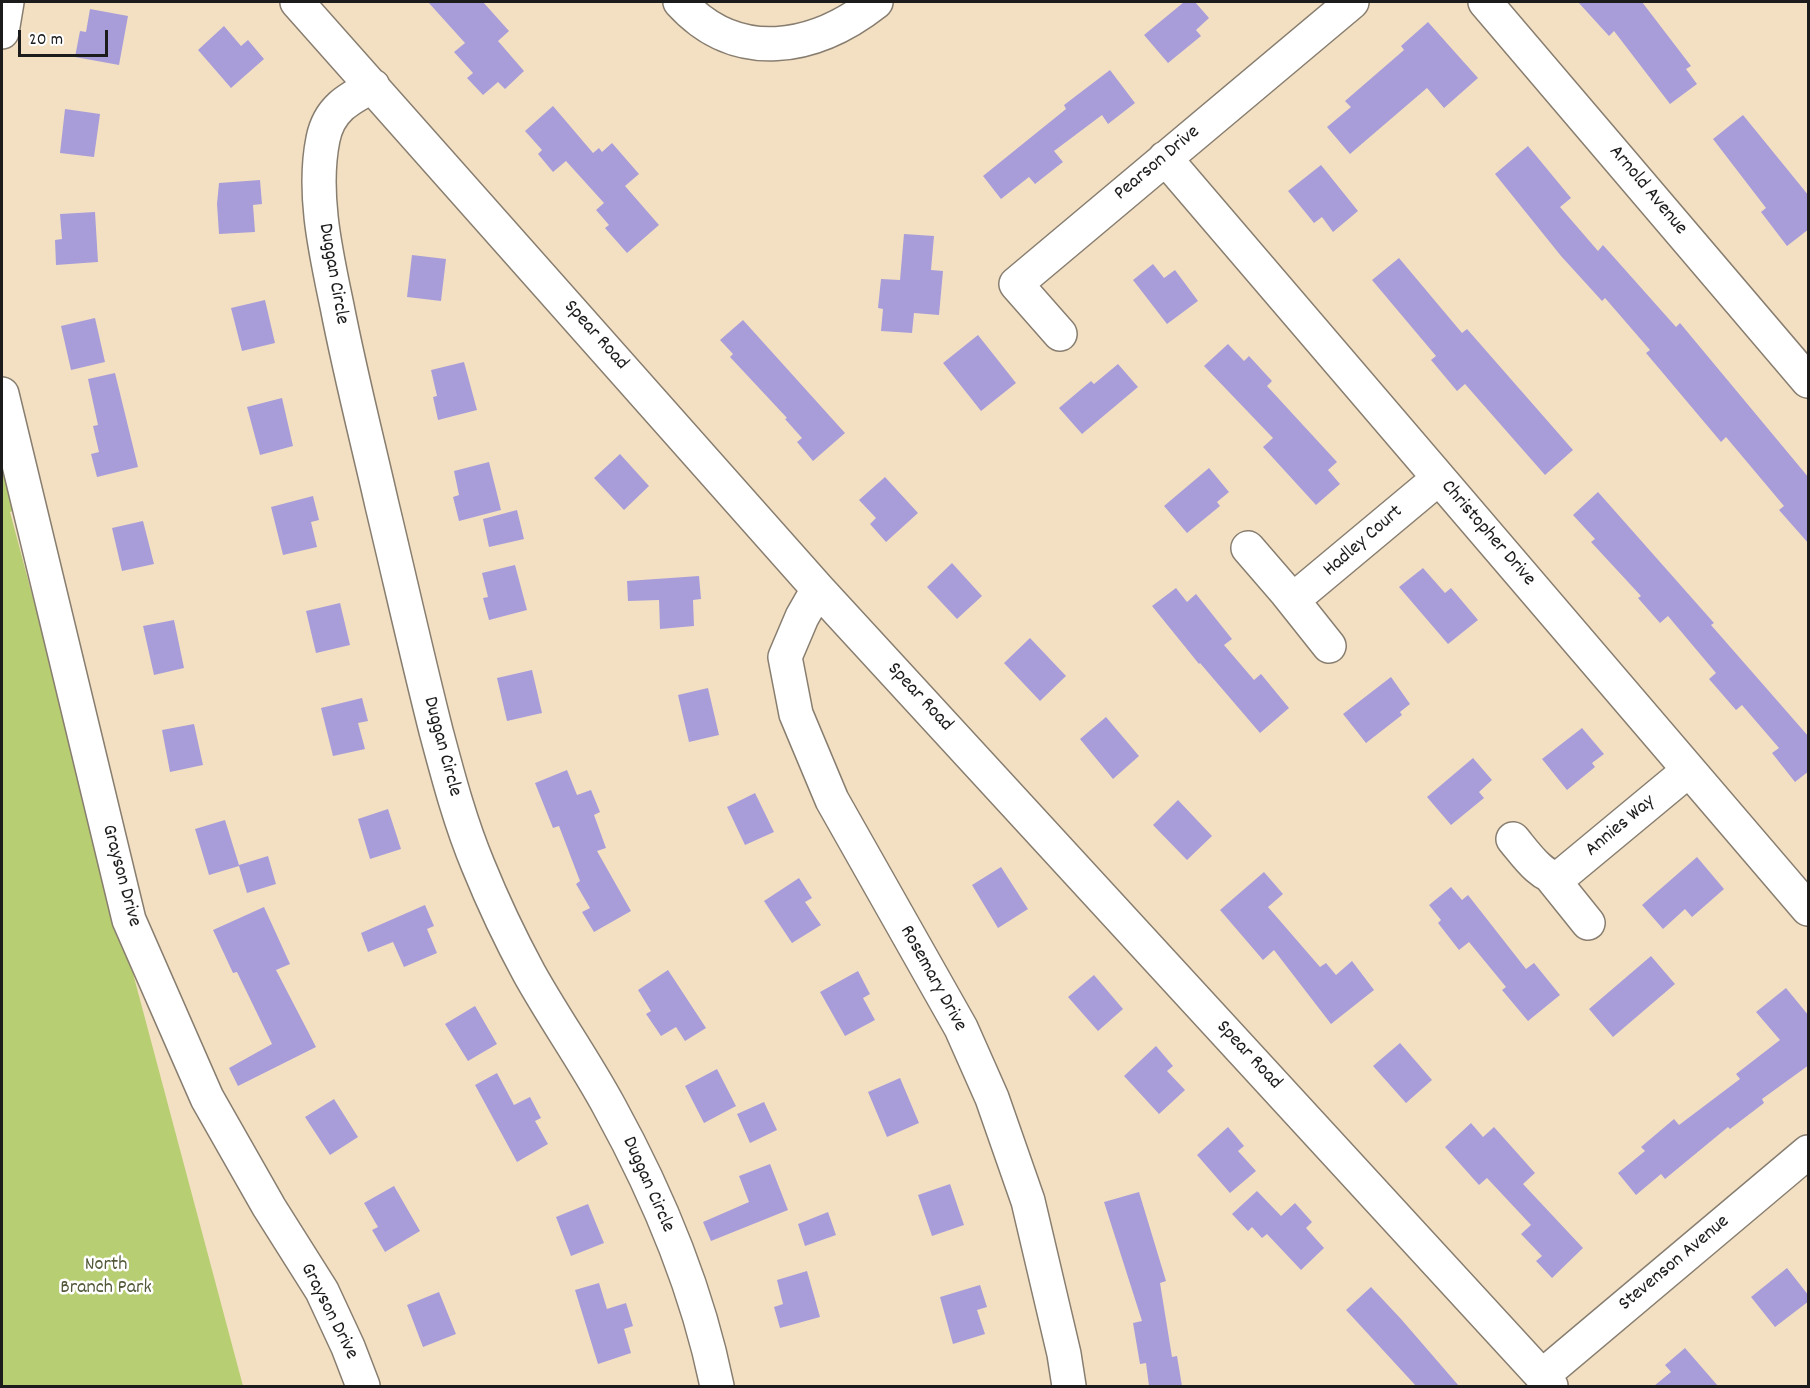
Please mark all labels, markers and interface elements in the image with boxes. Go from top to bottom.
scale bar [21,18,111,56]
text: 20 m [29,28,63,53]
street label: Pearson Drive [1110,121,1206,207]
street label: Arnold Avenue [1602,141,1692,241]
street label: Duggan Circle [311,222,353,326]
street label: Spear Road [557,296,633,376]
street label: Christopher Drive [1434,476,1540,592]
street label: Hadley Court [1319,501,1409,583]
street label: Spear Road [881,659,957,737]
street label: Duggan Circle [416,695,466,799]
street label: Annies Way [1581,791,1661,863]
street label: Grayson Drive [95,822,145,930]
street label: Rosemary Drive [893,922,971,1036]
street label: Spear Road [1210,1017,1286,1095]
street label: Duggan Circle [615,1133,679,1237]
street label: Stevenson Avenue [1615,1211,1735,1317]
park label: North Branch Park [60,1254,152,1301]
street label: Grayson Drive [294,1260,362,1364]

